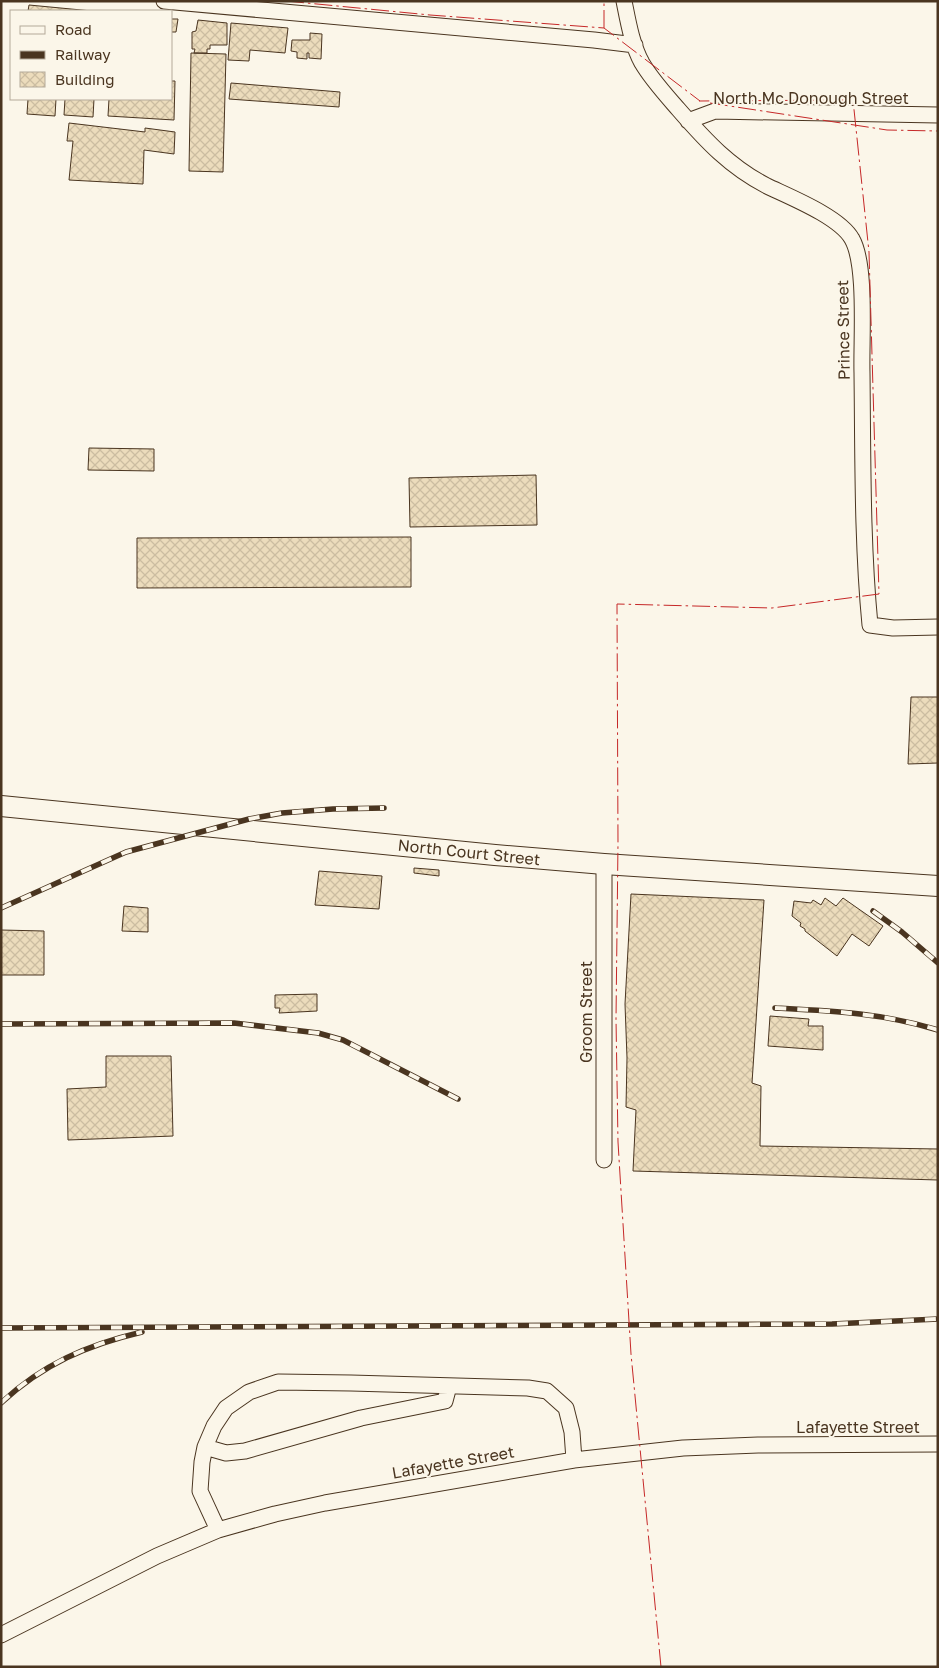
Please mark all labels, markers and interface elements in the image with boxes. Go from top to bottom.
legend [10,10,172,100]
text: Road [55,20,92,38]
text: Railway [55,45,111,63]
text: Building [55,70,115,88]
street label: North Mc Donough Street [713,88,909,108]
street label: Prince Street [832,280,854,380]
street label: North Court Street [397,835,541,869]
street label: Groom Street [576,961,596,1063]
street label: Lafayette Street [796,1417,920,1437]
street label: Lafayette Street [390,1441,516,1483]

